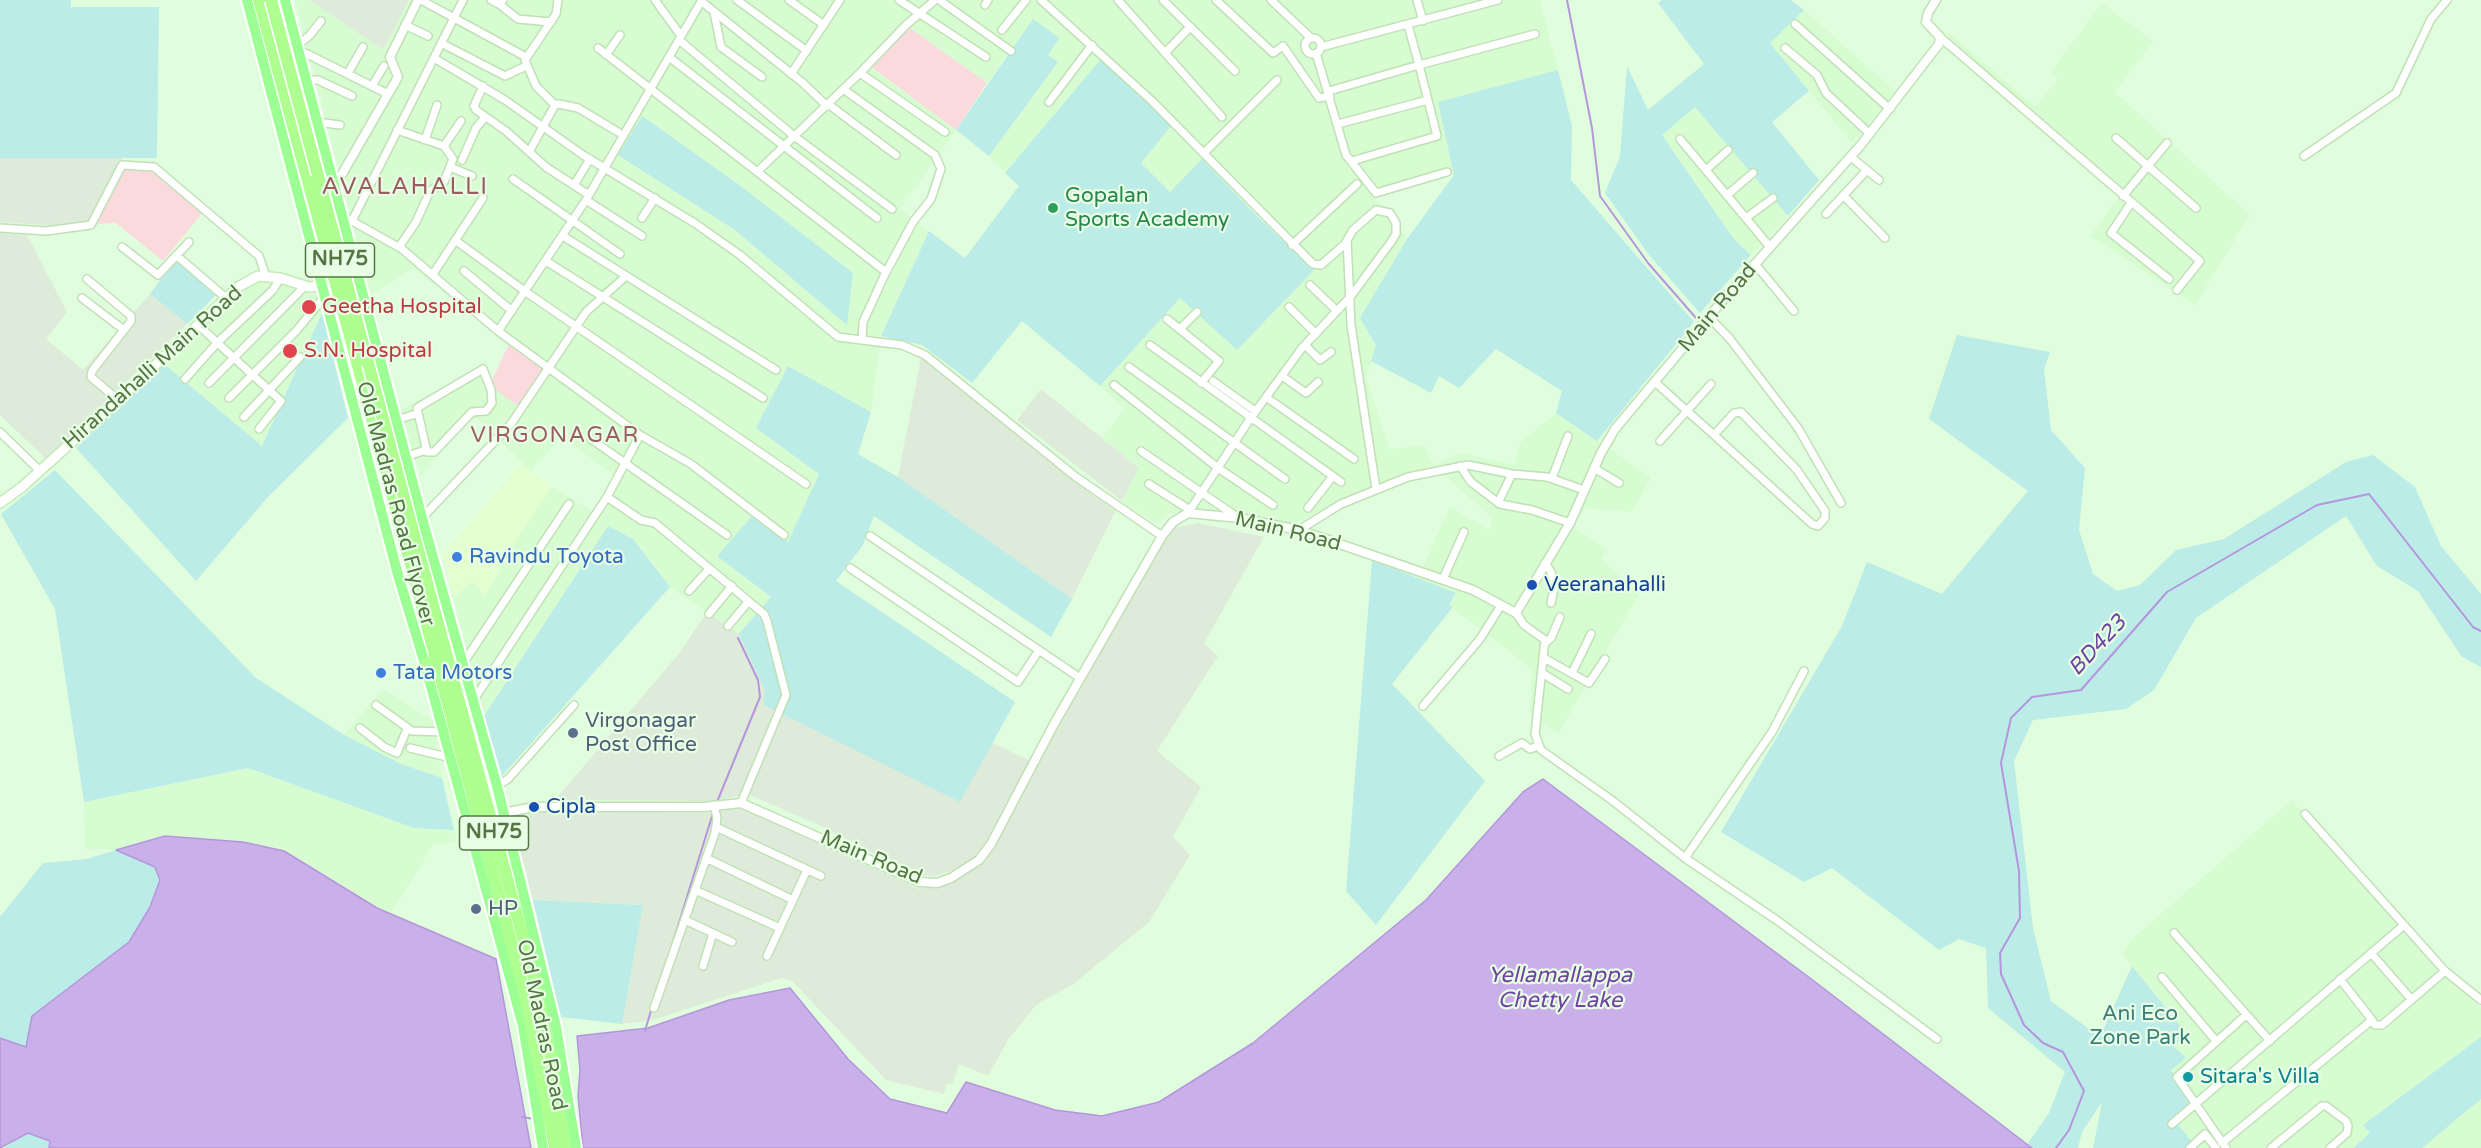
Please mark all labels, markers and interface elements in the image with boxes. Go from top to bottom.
district label: AVALAHALLI [321,174,489,202]
place label: Gopalan Sports Academy [1065,183,1229,233]
marker: Gopalan Sports Academy [1046,201,1060,215]
road number: NH75 [306,243,374,277]
street label: Main Road [1674,258,1762,358]
street label: Hirandahalli Main Road [58,281,248,455]
place label: Geetha Hospital [322,294,482,320]
marker: Geetha Hospital [300,298,318,316]
place label: S.N. Hospital [304,338,432,364]
marker: S.N. Hospital [281,342,299,360]
street label: Old Madras Road Flyover [350,379,440,629]
district label: VIRGONAGAR [470,423,640,449]
street label: Main Road [1232,507,1344,557]
place label: Ravindu Toyota [469,544,624,570]
marker: Ravindu Toyota [450,550,464,564]
place label: Veeranahalli [1544,572,1666,598]
marker: Veeranahalli [1525,578,1539,592]
water label: BD423 [2063,610,2133,682]
place label: Tata Motors [393,660,512,686]
marker: Tata Motors [374,666,388,680]
place label: Virgonagar Post Office [585,708,697,758]
marker: Virgonagar Post Office [566,726,580,740]
place label: Cipla [546,794,596,820]
marker: Cipla [527,800,541,814]
road number: NH75 [460,816,528,850]
street label: Main Road [816,825,926,891]
place label: HP [488,896,518,922]
marker: HP [469,902,483,916]
street label: Old Madras Road [511,937,571,1113]
water label: Yellamallappa Chetty Lake [1488,963,1632,1014]
park label: Ani Eco Zone Park [2089,1001,2191,1051]
place label: Sitara's Villa [2200,1064,2320,1090]
marker: Sitara's Villa [2181,1070,2195,1084]

